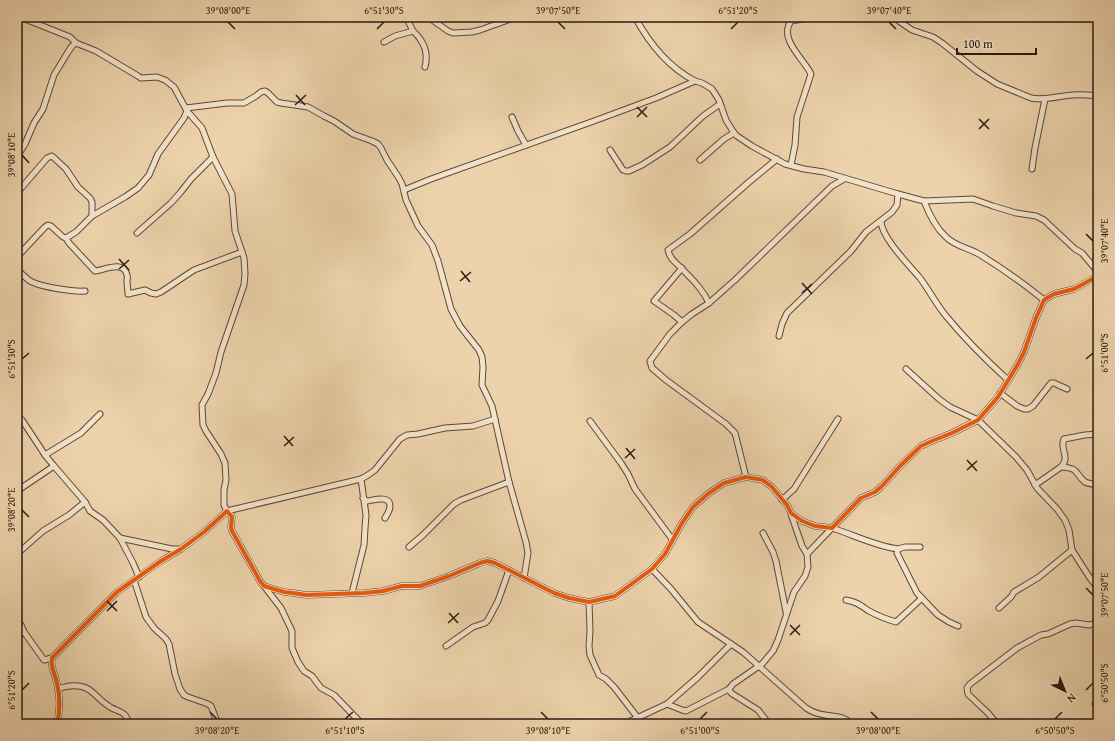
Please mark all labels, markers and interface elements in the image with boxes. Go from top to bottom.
text: 39°08'00"E [206,3,250,18]
text: 6°51'30"S [364,3,404,18]
text: 39°07'50"E [536,3,580,18]
text: 6°51'20"S [718,3,758,18]
text: 39°07'40"E [867,3,911,18]
scale bar [957,30,1036,56]
text: 100 m [963,35,993,52]
text: 39°08'10"E [4,133,19,177]
text: 39°07'40"E [1097,219,1112,263]
text: 6°51'00"S [1097,333,1112,373]
text: 6°51'30"S [4,339,19,379]
text: 39°08'20"E [4,488,19,532]
text: 39°07'50"E [1097,573,1112,617]
text: 6°50'50"S [1097,663,1112,703]
text: 6°51'20"S [4,670,19,710]
north arrow [1045,671,1085,711]
text: N [1063,690,1080,707]
text: 39°08'20"E [195,723,239,738]
text: 6°51'10"S [325,723,365,738]
text: 39°08'10"E [526,723,570,738]
text: 6°51'00"S [680,723,720,738]
text: 39°08'00"E [856,723,900,738]
text: 6°50'50"S [1035,723,1075,738]

